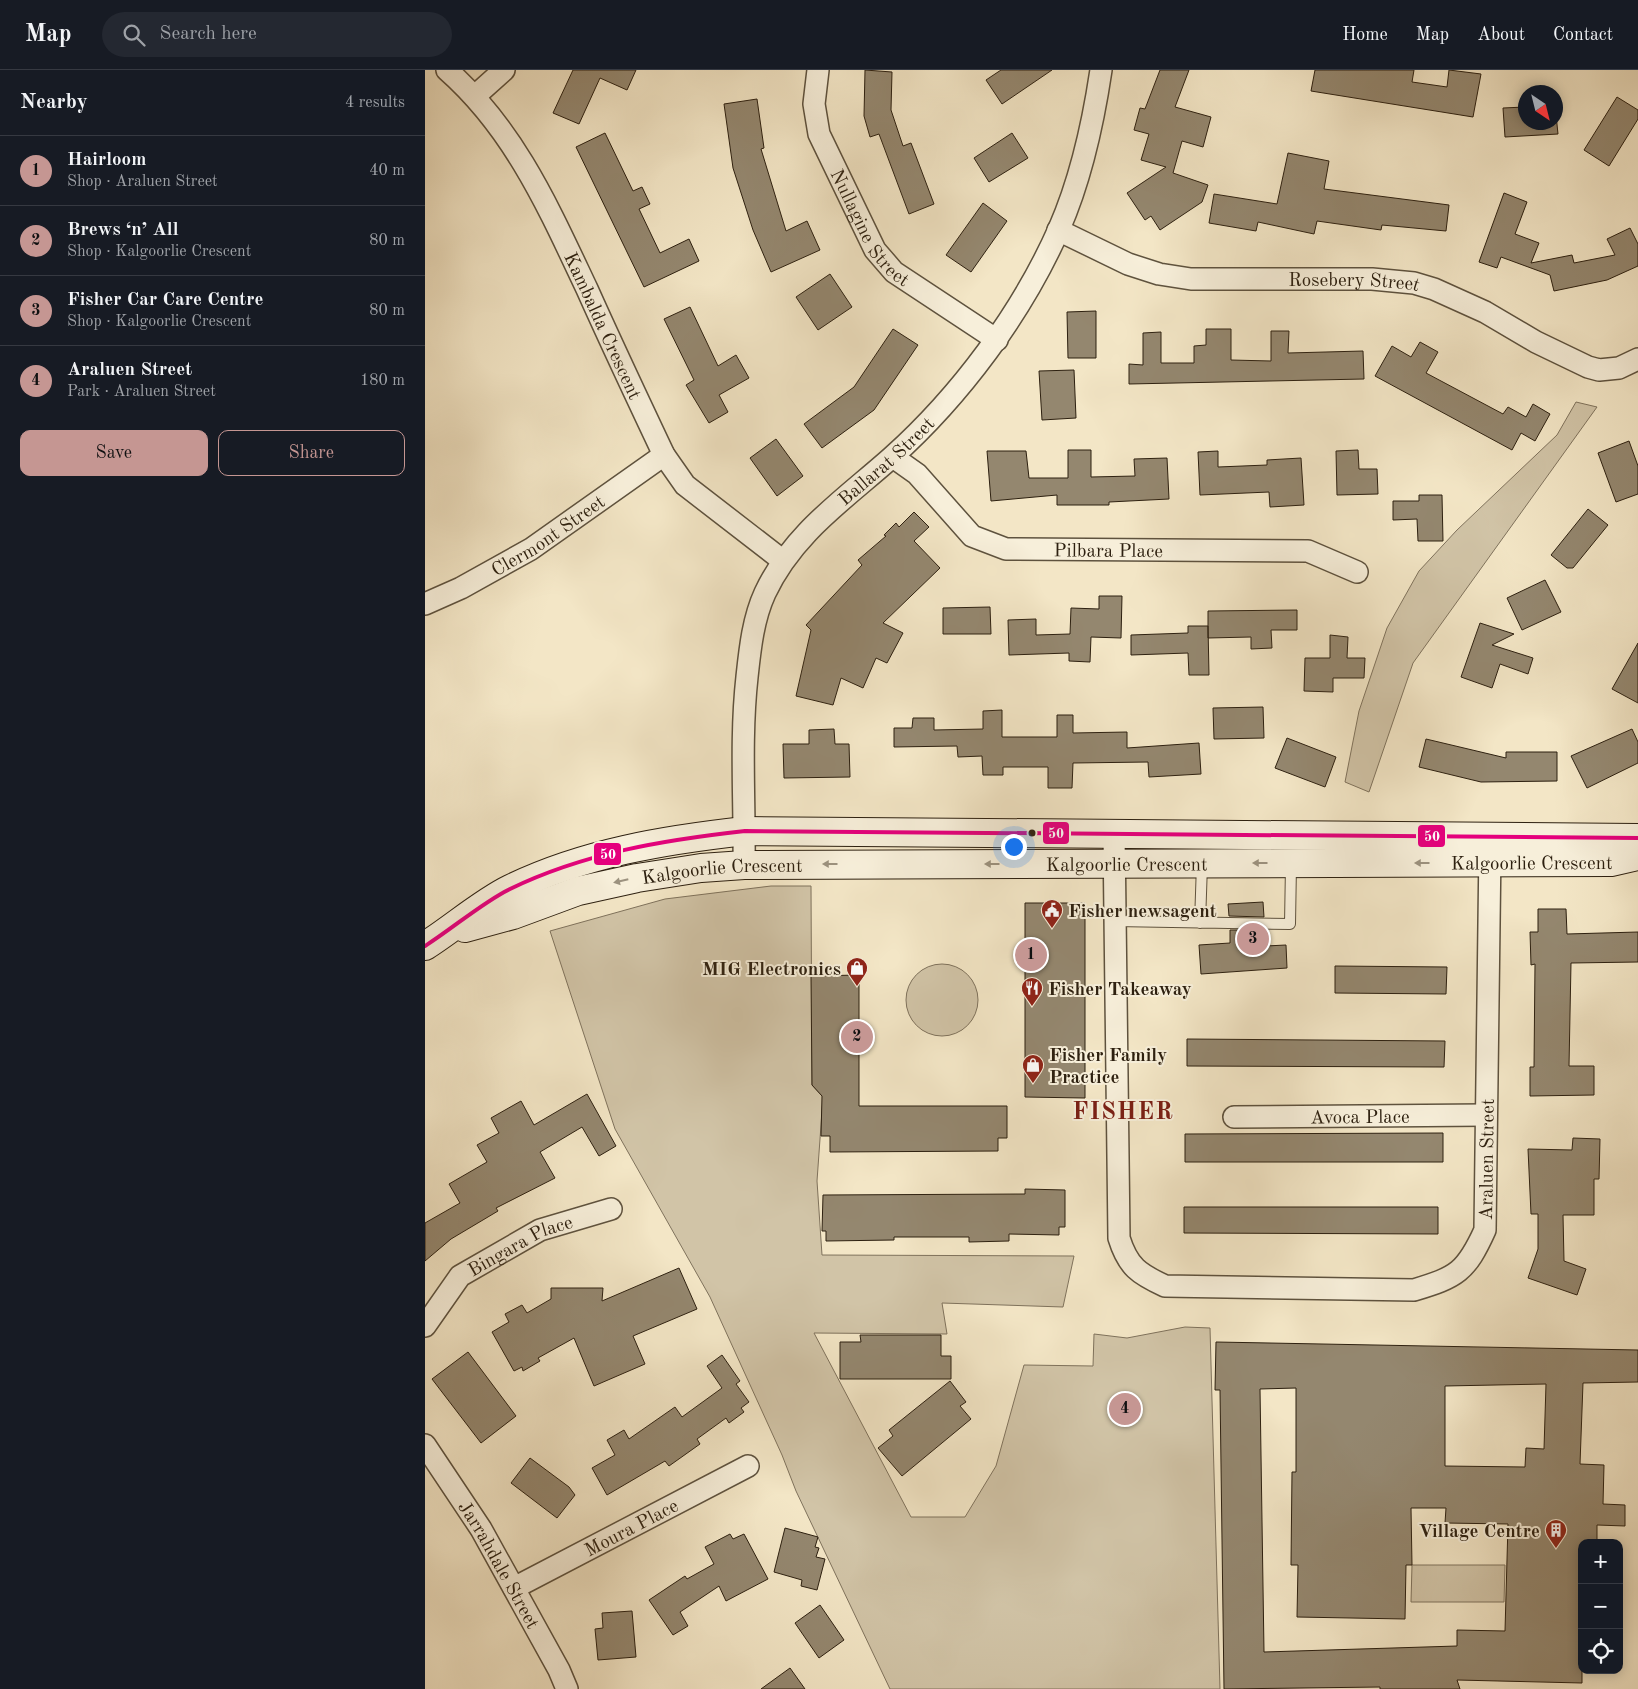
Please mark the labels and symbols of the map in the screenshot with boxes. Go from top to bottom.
north arrow [1518,85,1563,130]
street label: Nullagine Street [826,167,912,291]
street label: Kambalda Crescent [559,250,643,403]
street label: Rosebery Street [1288,272,1422,296]
street label: Ballarat Street [836,415,939,510]
street label: Clermont Street [489,493,609,581]
street label: Pilbara Place [1054,542,1163,562]
line badge: 50 [1042,821,1070,845]
line badge: 50 [1417,824,1446,848]
text: 50 [1048,827,1064,841]
unlabelled marker [1027,828,1037,838]
text: 50 [1424,830,1440,844]
your location [1001,834,1027,860]
line badge: 50 [593,842,622,866]
text: 50 [600,848,616,862]
street label: Kalgoorlie Crescent [1451,855,1613,875]
street label: Kalgoorlie Crescent [1046,856,1208,876]
street label: Kalgoorlie Crescent [641,858,803,889]
one-way arrow [1252,859,1268,867]
one-way arrow [1414,859,1430,867]
one-way arrow [822,860,838,868]
one-way arrow [984,860,1000,868]
one-way arrow [613,877,628,885]
public building icon: Fisher newsagent [1040,898,1064,929]
place label: Fisher newsagent [1068,903,1217,922]
pin: 3 [1237,920,1269,958]
pin: 1 [1015,936,1047,974]
shop icon: MIG Electronics [845,956,869,987]
place label: MIG Electronics [702,961,841,980]
restaurant icon: Fisher Takeaway [1020,976,1044,1007]
place label: Fisher Takeaway [1048,981,1192,1000]
pin: 2 [841,1018,873,1056]
place label: Fisher Family Practice [1049,1047,1167,1088]
shop icon: Fisher Family Practice [1021,1053,1045,1084]
street label: Araluen Street [1478,1098,1499,1220]
district label: FISHER [1072,1101,1174,1125]
street label: Avoca Place [1310,1109,1410,1128]
street label: Bingara Place [465,1214,575,1281]
pin: 4 [1109,1390,1141,1428]
street label: Moura Place [582,1497,682,1561]
street label: Jarrahdale Street [453,1499,541,1633]
building icon: Village Centre [1544,1518,1568,1549]
place label: Village Centre [1419,1523,1540,1542]

